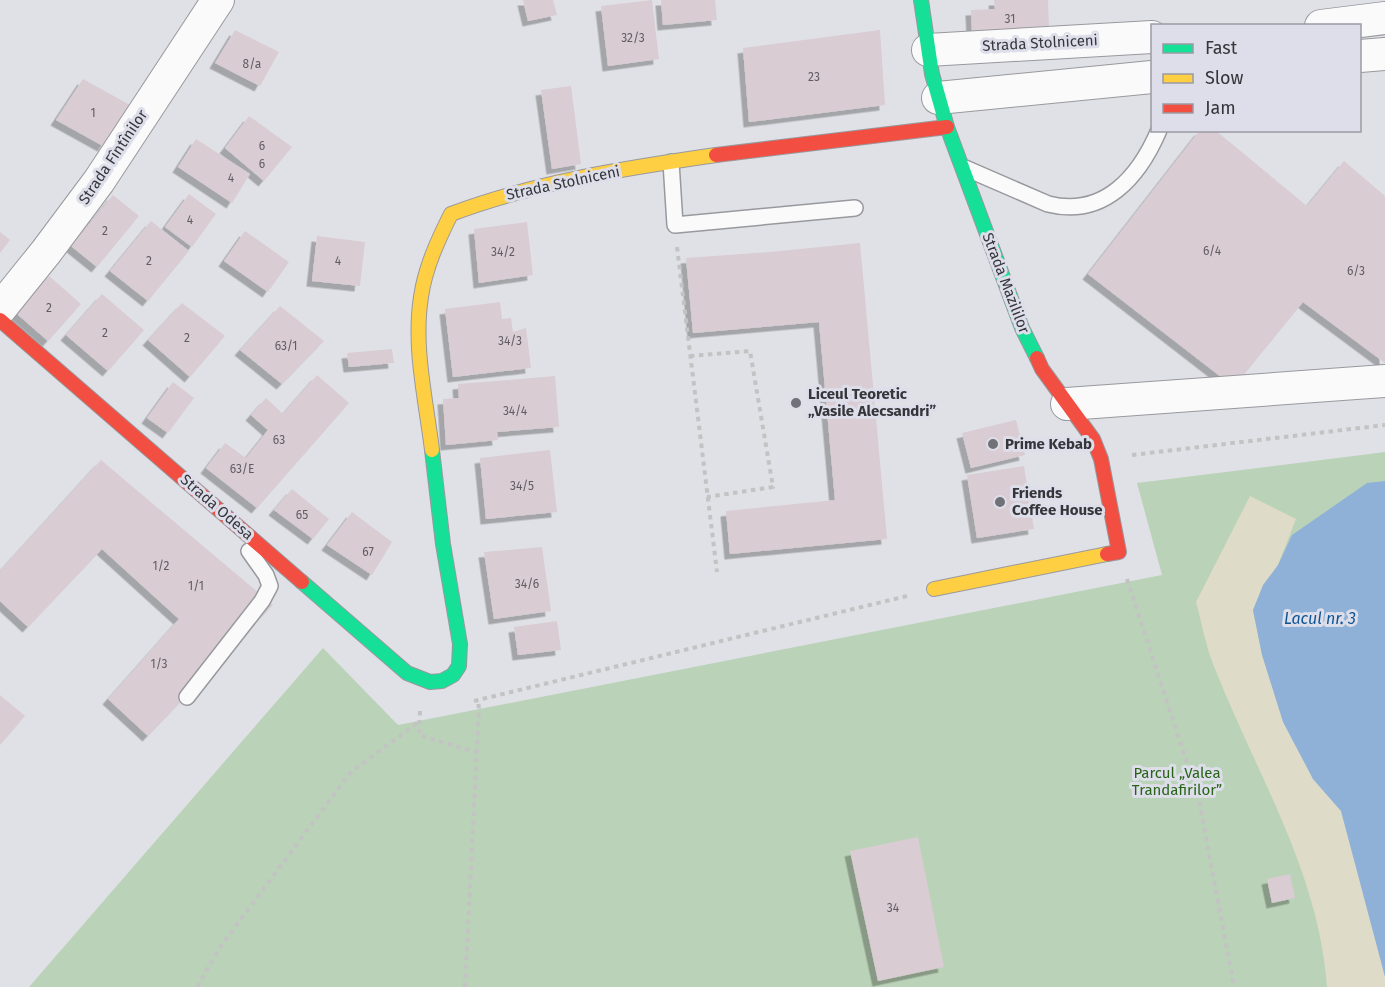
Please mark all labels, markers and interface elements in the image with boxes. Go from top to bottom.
house number: 31 [1005,12,1015,26]
legend [1151,24,1361,132]
house number: 32/3 [621,31,645,45]
street label: Strada Stolniceni [982,31,1098,55]
text: Fast [1205,37,1238,59]
house number: 8/a [243,57,261,71]
text: Slow [1205,67,1244,89]
house number: 23 [808,70,820,84]
text: Jam [1205,97,1236,119]
street label: Strada Fîntînilor [75,106,151,208]
house number: 1 [90,106,96,120]
house number: 6 [259,139,265,153]
house number: 6 [259,157,265,171]
street label: Strada Stolniceni [505,162,621,204]
house number: 4 [228,171,235,185]
house number: 4 [187,213,194,227]
house number: 2 [102,224,108,238]
street label: Strada Mazililor [979,230,1034,336]
house number: 6/4 [1203,244,1222,258]
house number: 34/2 [491,245,515,259]
house number: 2 [146,254,152,268]
house number: 4 [335,254,342,268]
house number: 6/3 [1347,264,1365,278]
house number: 2 [46,301,52,315]
house number: 2 [102,326,108,340]
house number: 2 [184,331,190,345]
house number: 34/3 [498,334,522,348]
house number: 63/1 [275,339,297,353]
place label: Liceul Teoretic „Vasile Alecsandri” [808,385,937,420]
marker: Liceul Teoretic „Vasile Alecsandri” [789,396,803,410]
house number: 34/4 [503,404,528,418]
house number: 63 [273,433,285,447]
place label: Prime Kebab [1005,435,1092,453]
marker: Prime Kebab [986,437,1000,451]
house number: 63/E [230,462,254,476]
street label: Strada Odesa [177,470,257,544]
house number: 34/5 [510,479,534,493]
place label: Friends Coffee House [1012,484,1103,519]
marker: Friends Coffee House [993,495,1007,509]
house number: 65 [296,508,308,522]
house number: 67 [362,545,374,559]
house number: 1/2 [153,559,170,573]
house number: 34/6 [515,577,539,591]
house number: 1/1 [188,579,204,593]
water label: Lacul nr. 3 [1284,609,1356,628]
house number: 1/3 [150,657,168,671]
park label: Parcul „Valea Trandafirilor” [1132,764,1222,799]
house number: 34 [887,901,900,915]

